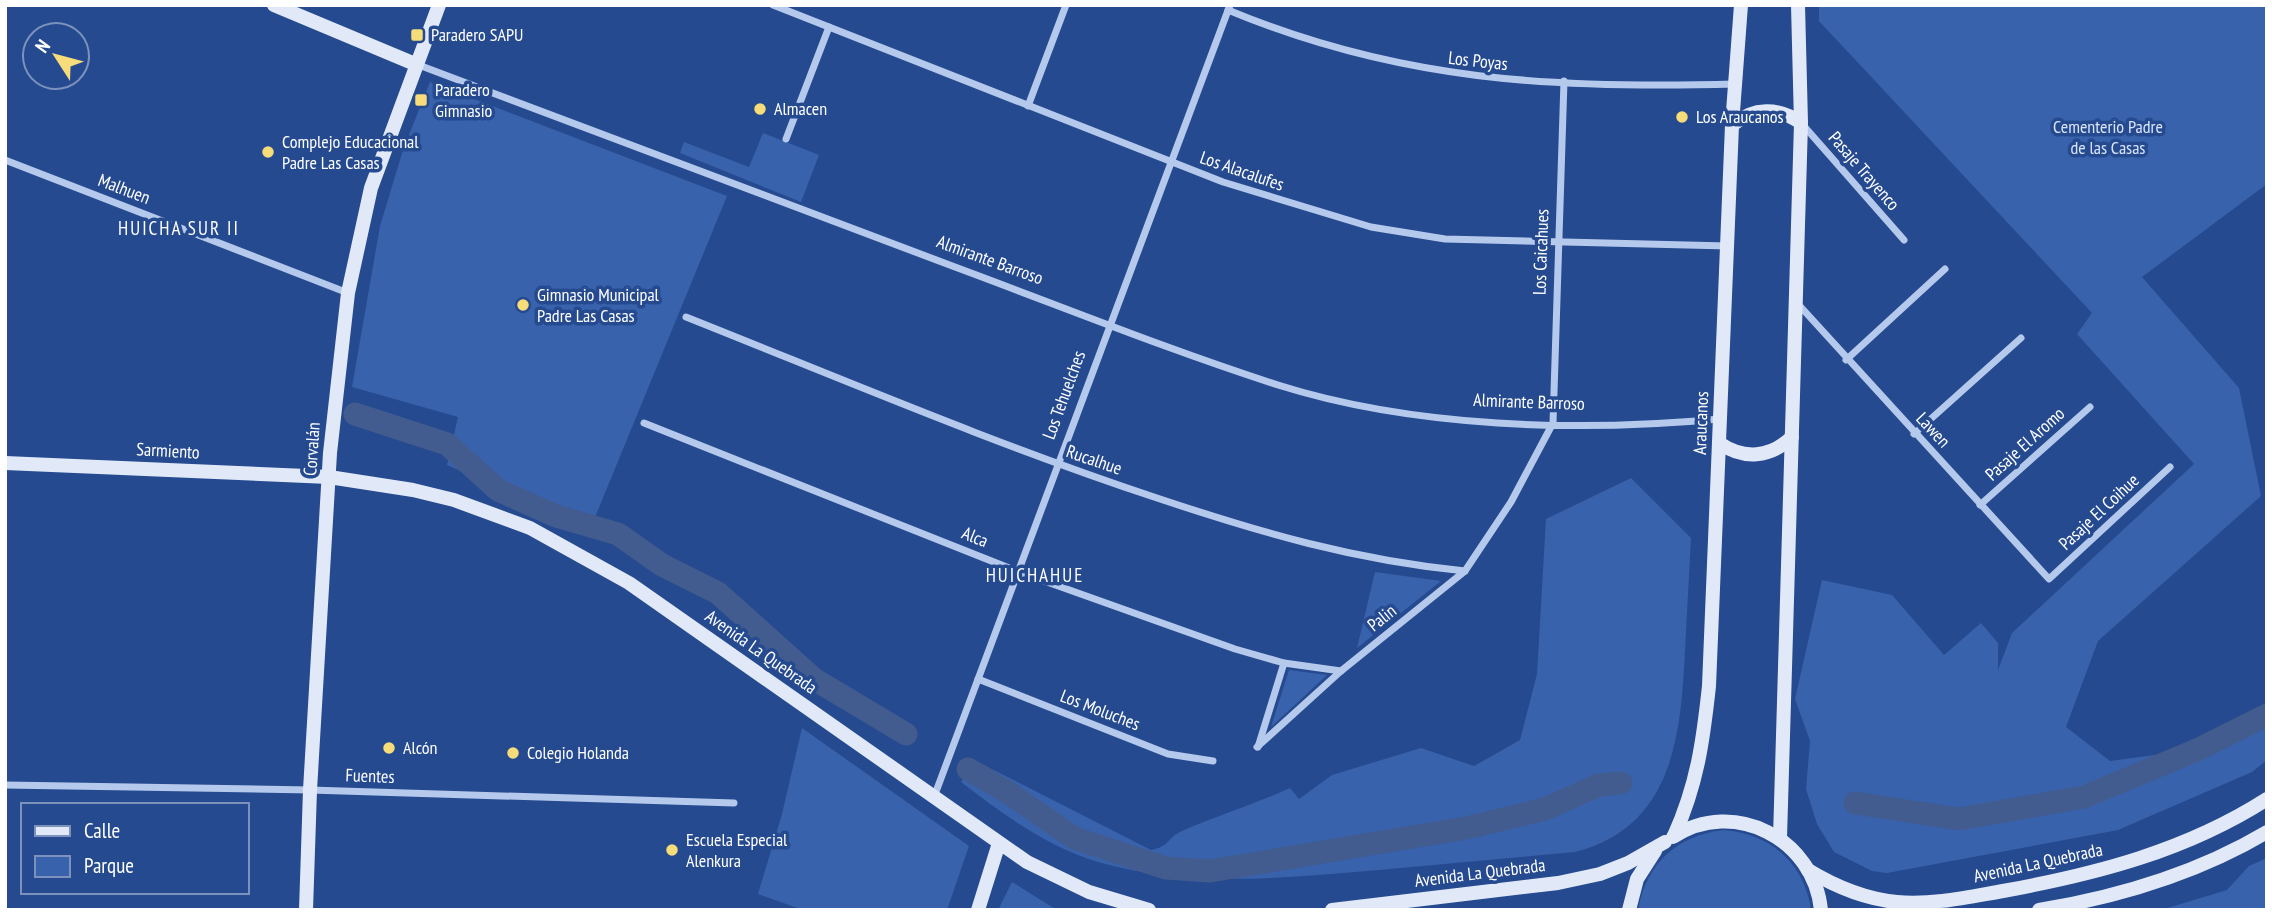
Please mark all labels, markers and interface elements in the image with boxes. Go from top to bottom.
north arrow [21,21,91,91]
place label: Paradero SAPU [431,23,523,46]
marker: Paradero SAPU [409,27,425,43]
text: N [30,35,55,57]
street label: Los Poyas [1447,46,1509,75]
place label: Paradero Gimnasio [435,78,493,122]
marker: Paradero Gimnasio [413,92,429,108]
place label: Almacen [774,97,827,120]
marker: Almacen [752,101,768,117]
place label: Los Araucanos [1696,105,1784,128]
marker: Los Araucanos [1674,109,1690,125]
park label: Cementerio Padre de las Casas [2053,115,2163,159]
street label: Pasaje Trayenco [1824,126,1905,215]
place label: Complejo Educacional Padre Las Casas [282,130,419,174]
marker: Complejo Educacional Padre Las Casas [260,144,276,160]
street label: Los Alacalufes [1197,145,1287,196]
street label: Malhuen [95,168,153,209]
street label: Los Caicahues [1528,208,1553,296]
district label: HUICHA SUR II [118,216,240,240]
street label: Almirante Barroso [934,230,1047,289]
place label: Gimnasio Municipal Padre Las Casas [537,283,660,327]
marker: Gimnasio Municipal Padre Las Casas [515,297,531,313]
street label: Los Tehuelches [1037,347,1090,442]
street label: Almirante Barroso [1473,388,1585,415]
street label: Araucanos [1688,391,1713,455]
street label: Pasaje El Aromo [1980,402,2069,485]
street label: Lawen [1911,407,1955,452]
street label: Corvalán [298,421,325,477]
street label: Sarmiento [136,437,200,464]
street label: Rucalhue [1063,439,1125,480]
street label: Pasaje El Coihue [2054,469,2144,555]
street label: Alca [959,521,992,552]
district label: HUICHAHUE [986,563,1084,587]
street label: Palin [1362,599,1401,636]
street label: Avenida La Quebrada [701,605,822,699]
street label: Los Moluches [1057,684,1143,735]
place label: Alcón [403,736,438,759]
marker: Alcón [381,740,397,756]
place label: Colegio Holanda [527,741,629,764]
marker: Colegio Holanda [505,745,521,761]
street label: Fuentes [345,763,395,788]
legend [21,803,248,894]
text: Calle [84,817,120,844]
place label: Escuela Especial Alenkura [686,828,788,872]
street label: Avenida La Quebrada [1971,838,2105,887]
marker: Escuela Especial Alenkura [664,842,680,858]
text: Parque [84,852,134,879]
street label: Avenida La Quebrada [1413,853,1546,892]

